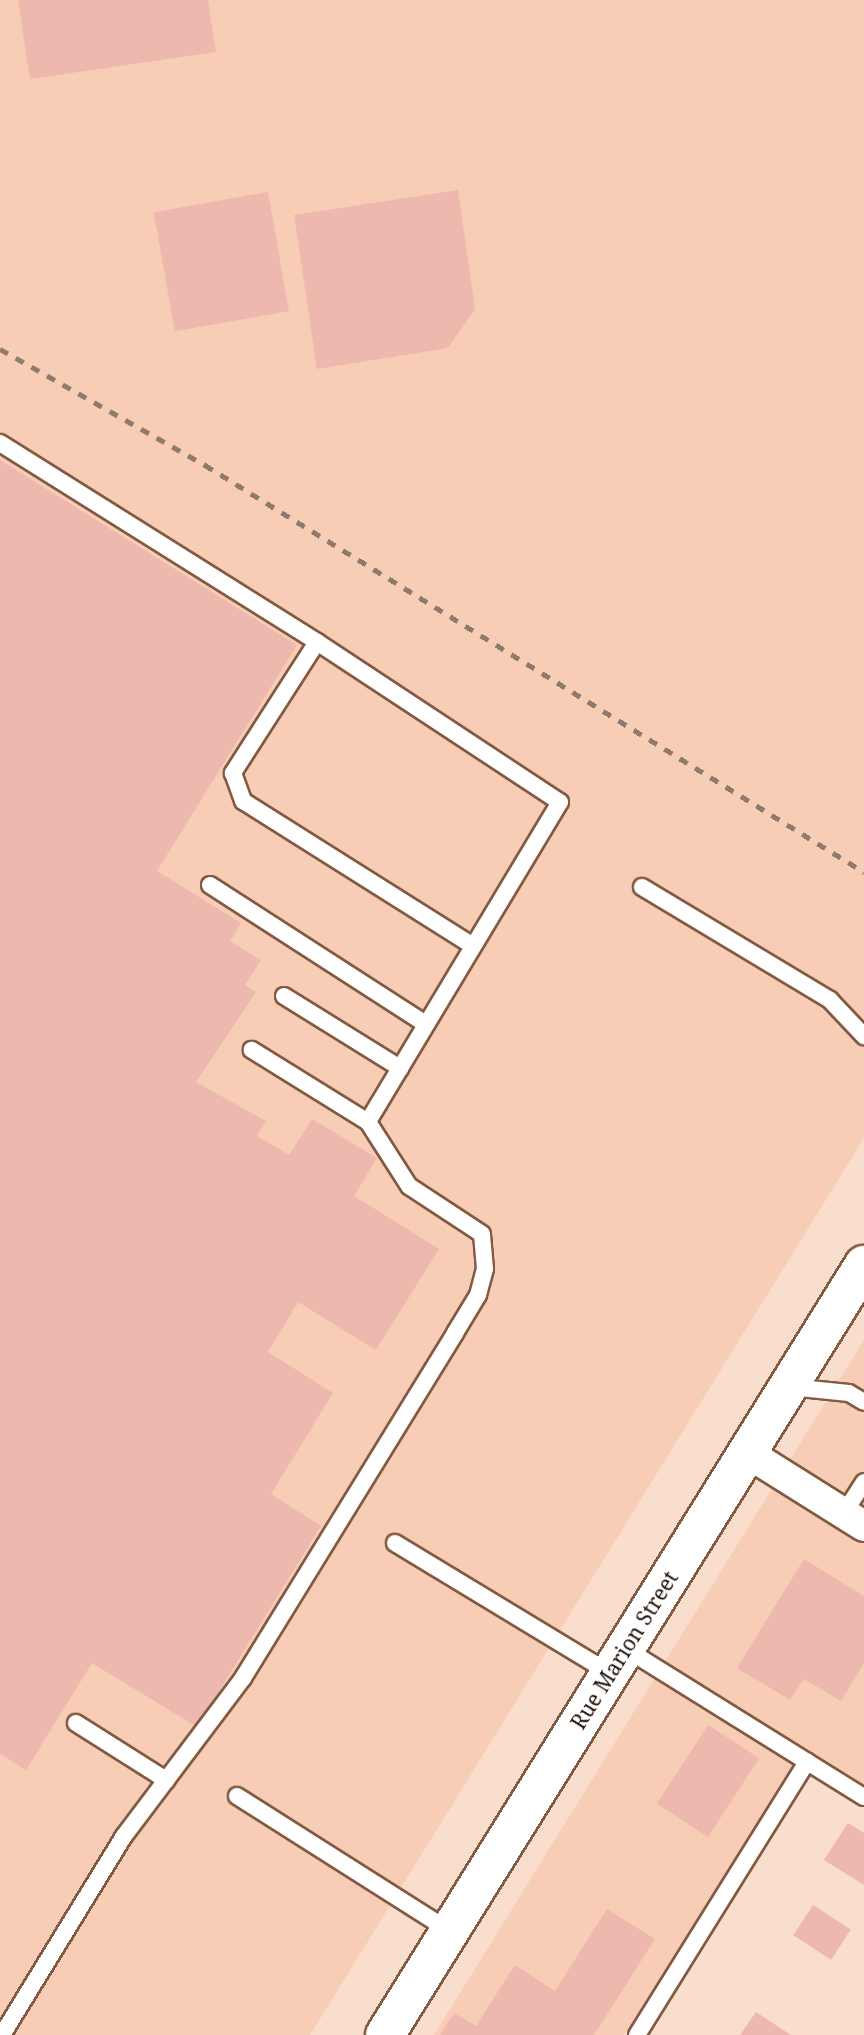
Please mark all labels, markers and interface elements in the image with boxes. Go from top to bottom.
street label: Rue Marion Street [565,1566,683,1734]

